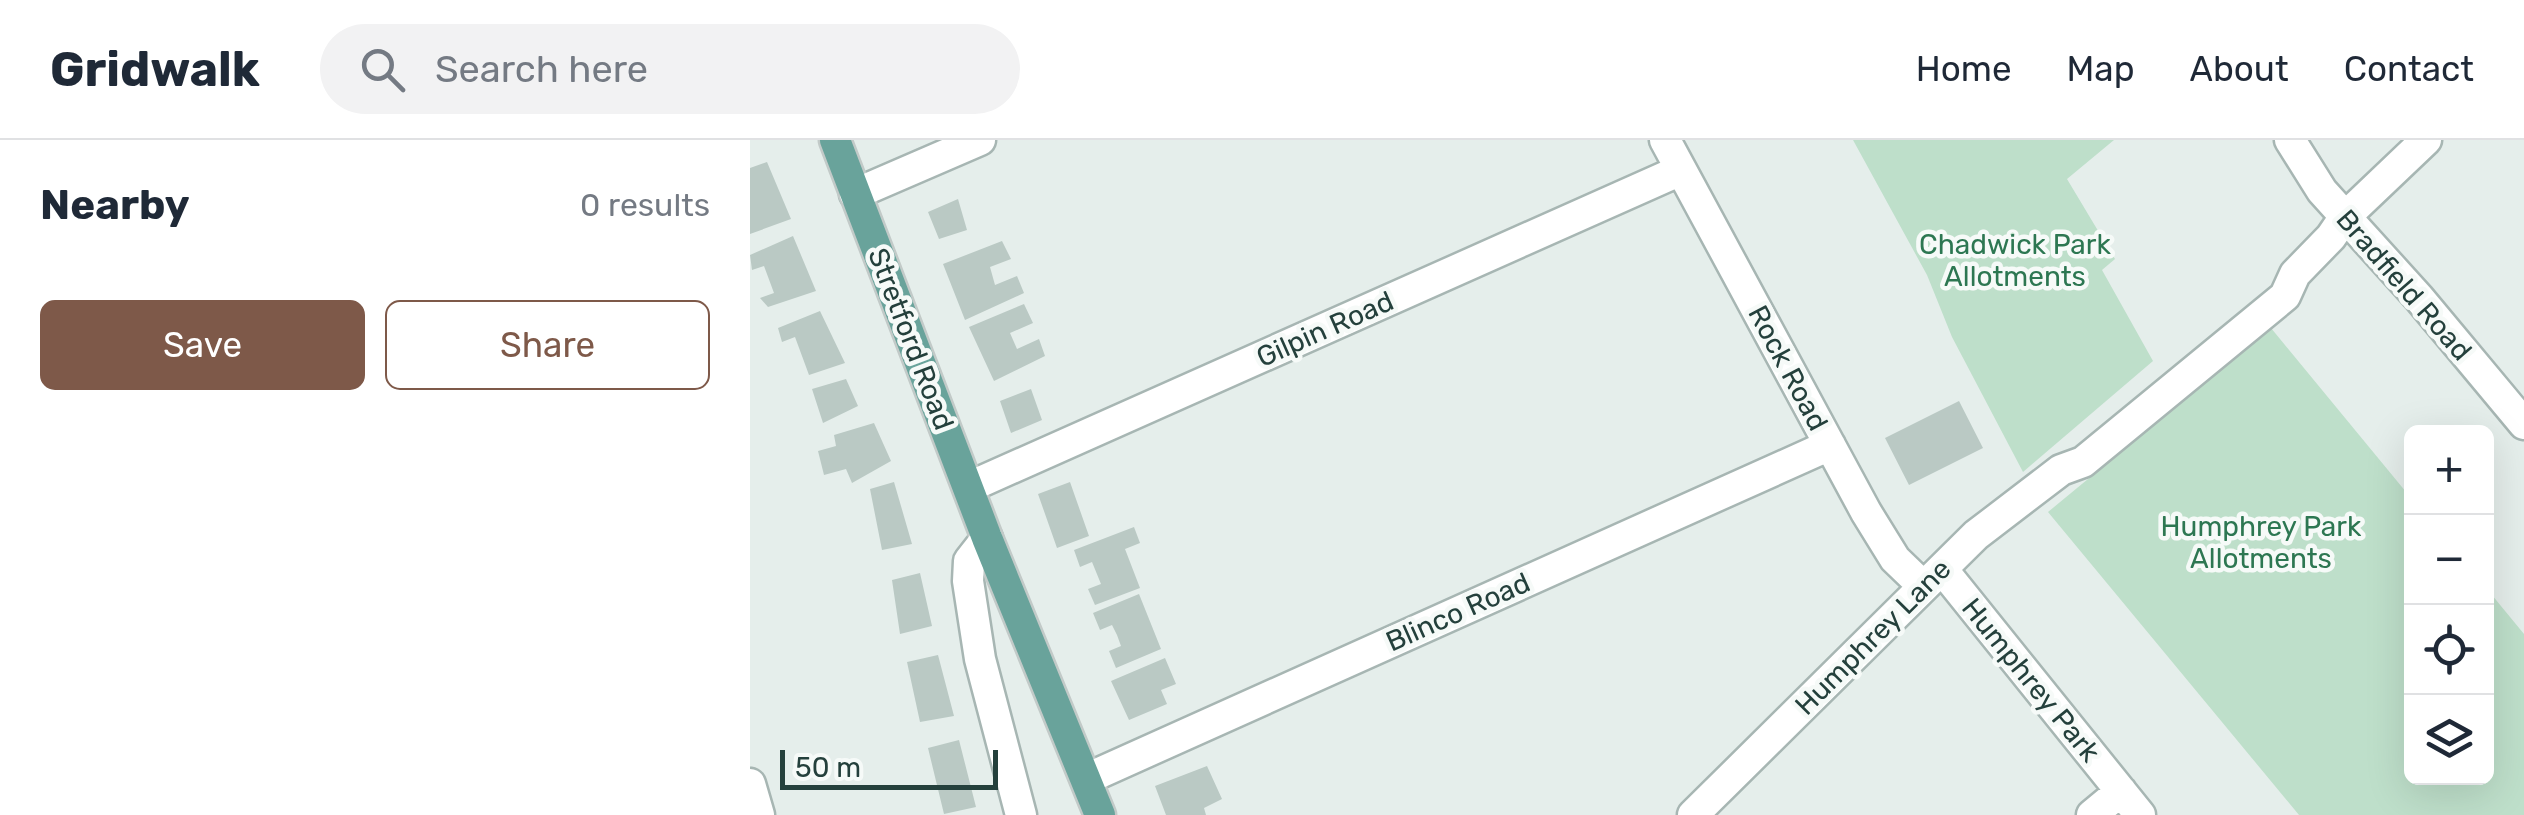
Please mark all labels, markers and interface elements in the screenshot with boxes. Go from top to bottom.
search box [320,24,1020,114]
text: Gridwalk [50,41,260,98]
icon: search [355,42,410,97]
text: Search here [435,46,648,92]
text: Home [1916,48,2012,90]
text: Map [2067,48,2135,90]
text: About [2190,48,2289,90]
text: Contact [2344,48,2474,90]
text: Nearby [40,180,190,230]
text: 0 results [580,186,710,224]
street label: Bradfield Road [2330,203,2478,367]
park label: Chadwick Park Allotments [1919,228,2111,293]
street label: Stretford Road [861,243,961,435]
street label: Gilpin Road [1251,284,1399,374]
button: Save [40,300,365,390]
button: Share [385,300,710,390]
street label: Rock Road [1741,300,1835,436]
map controls [2404,425,2494,785]
button: + [2404,425,2494,515]
park label: Humphrey Park Allotments [2161,510,2362,575]
button: − [2404,515,2494,605]
street label: Humphrey Lane [1788,552,1958,722]
street label: Blinco Road [1381,566,1535,658]
street label: Humphrey Park [1955,592,2107,769]
button: locate [2404,605,2494,695]
button: layers [2404,695,2494,785]
scale bar [780,745,998,790]
text: 50 m [795,751,861,784]

